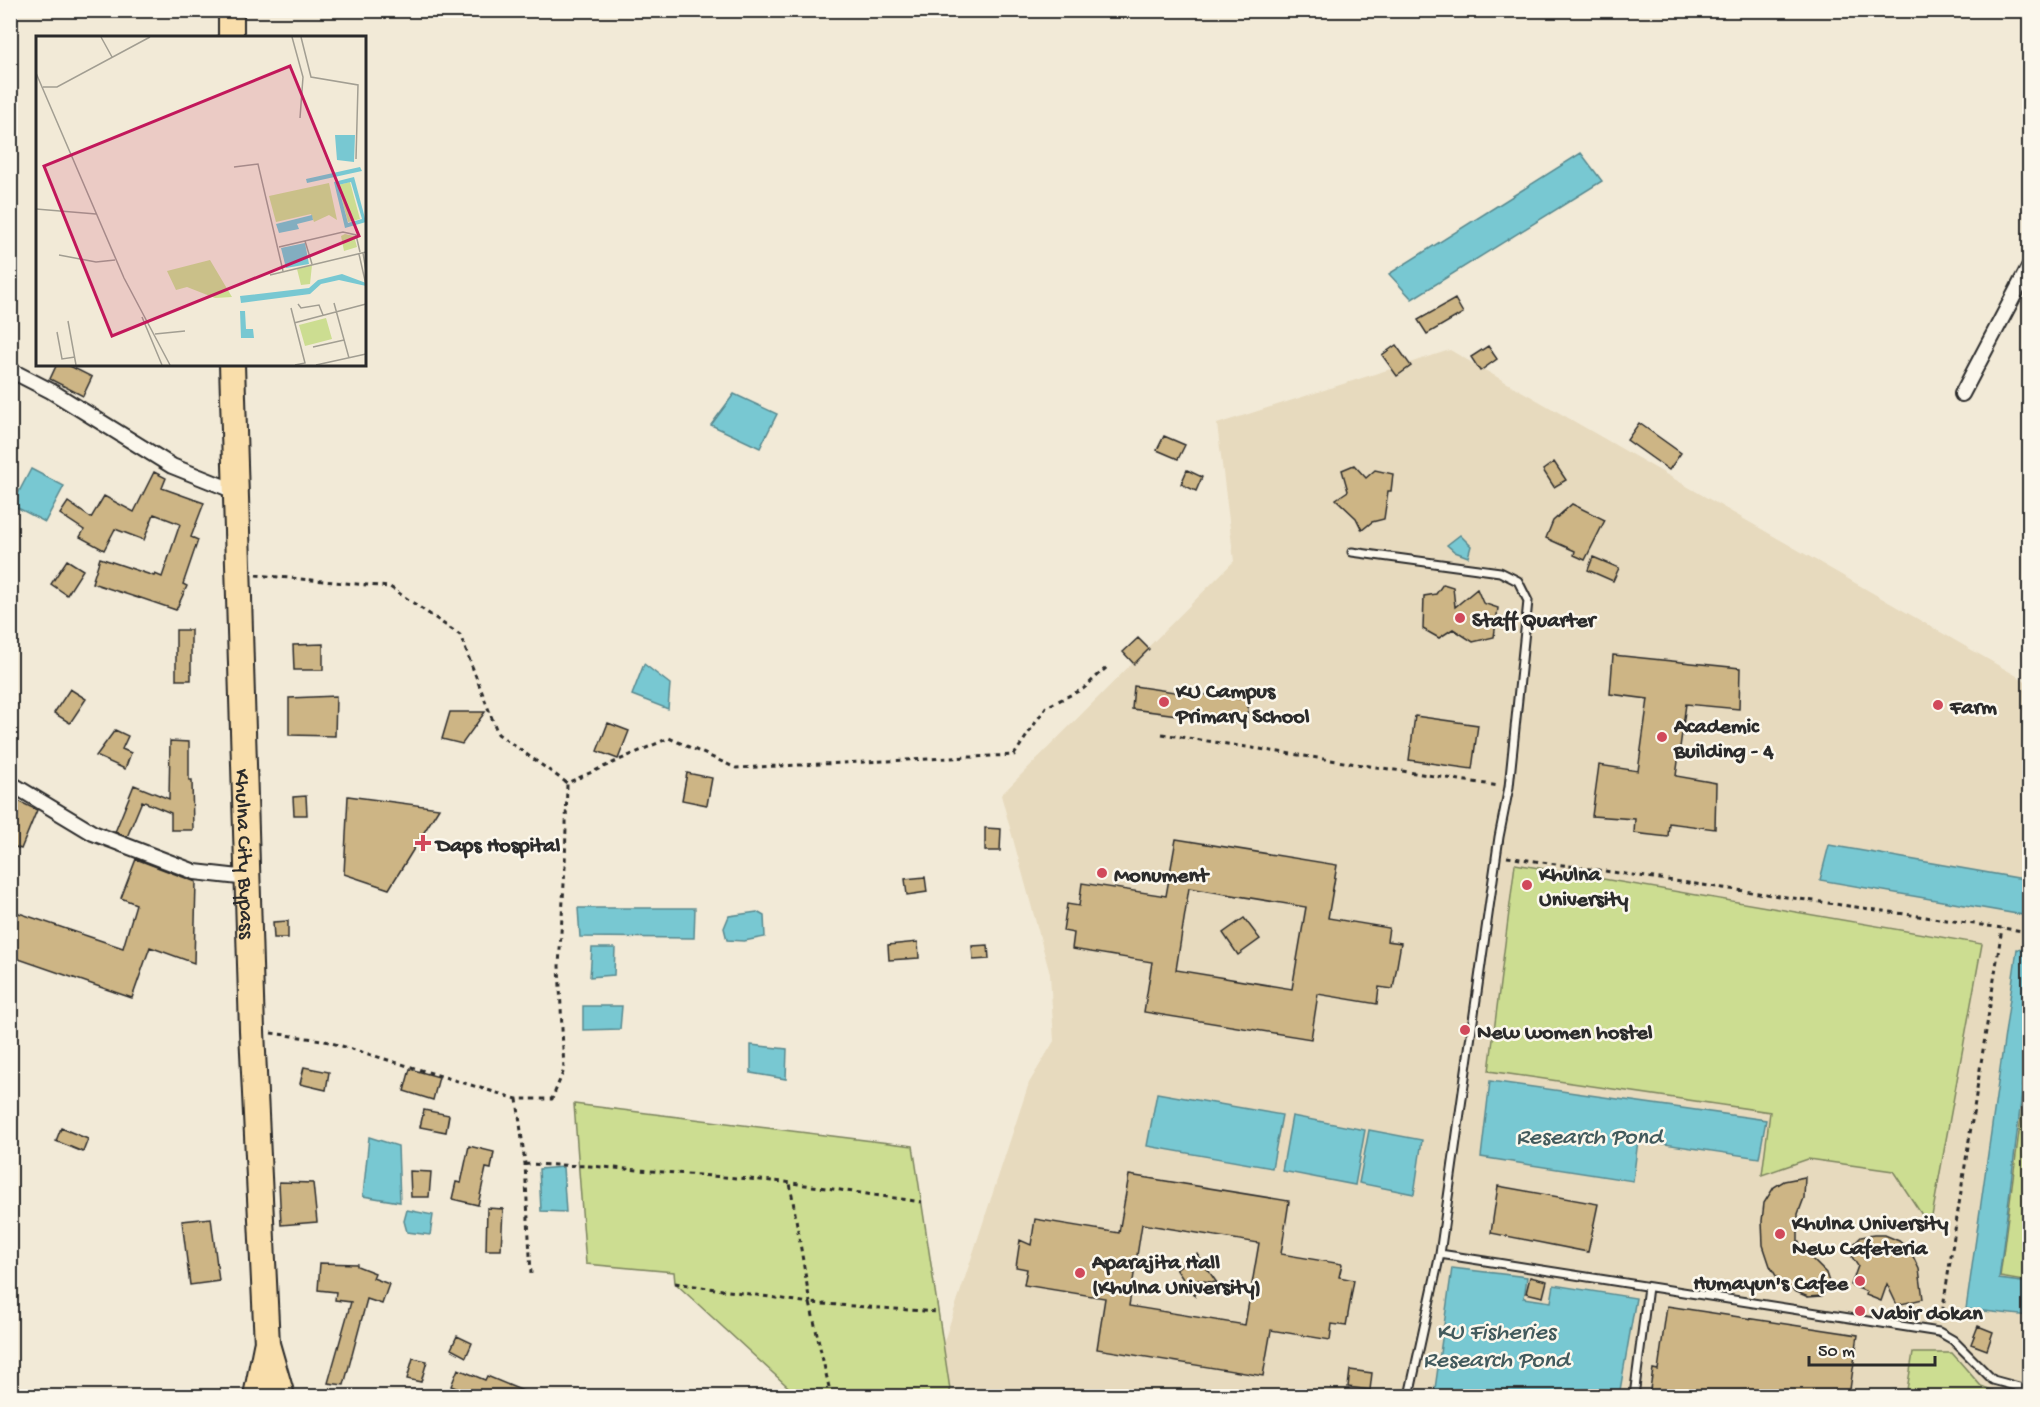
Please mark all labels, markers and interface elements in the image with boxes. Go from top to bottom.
inset map [36,36,366,366]
place label: Staff Quarter [1472,609,1598,635]
marker: Staff Quarter [1453,611,1467,625]
place label: KU Campus Primary School [1175,680,1310,731]
marker: KU Campus Primary School [1157,695,1171,709]
place label: Farm [1949,696,1997,722]
marker: Farm [1931,698,1945,712]
place label: Academic Building - 4 [1673,715,1774,766]
marker: Academic Building - 4 [1655,730,1669,744]
street label: Khulna City Bypass [227,768,258,940]
marker: Daps Hospital [414,834,432,852]
place label: Daps Hospital [434,834,561,860]
place label: Khulna University [1538,863,1629,914]
place label: Monument [1114,864,1210,890]
marker: Monument [1095,866,1109,880]
marker: Khulna University [1520,878,1534,892]
place label: New women hostel [1477,1021,1653,1047]
marker: New women hostel [1458,1023,1472,1037]
water label: Research Pond [1516,1124,1665,1153]
place label: Khulna University New Cafeteria [1791,1212,1949,1263]
marker: Khulna University New Cafeteria [1773,1227,1787,1241]
place label: Aparajita Hall (Khulna University) [1091,1251,1261,1302]
marker: Aparajita Hall (Khulna University) [1073,1266,1087,1280]
place label: Humayun's Cafee [1693,1272,1849,1298]
marker: Humayun's Cafee [1853,1274,1867,1288]
place label: Vabir dokan [1871,1302,1983,1328]
marker: Vabir dokan [1853,1304,1867,1318]
water label: KU Fisheries Research Pond [1423,1319,1572,1376]
scale bar [1809,1329,1935,1367]
text: 50 m [1818,1342,1855,1363]

